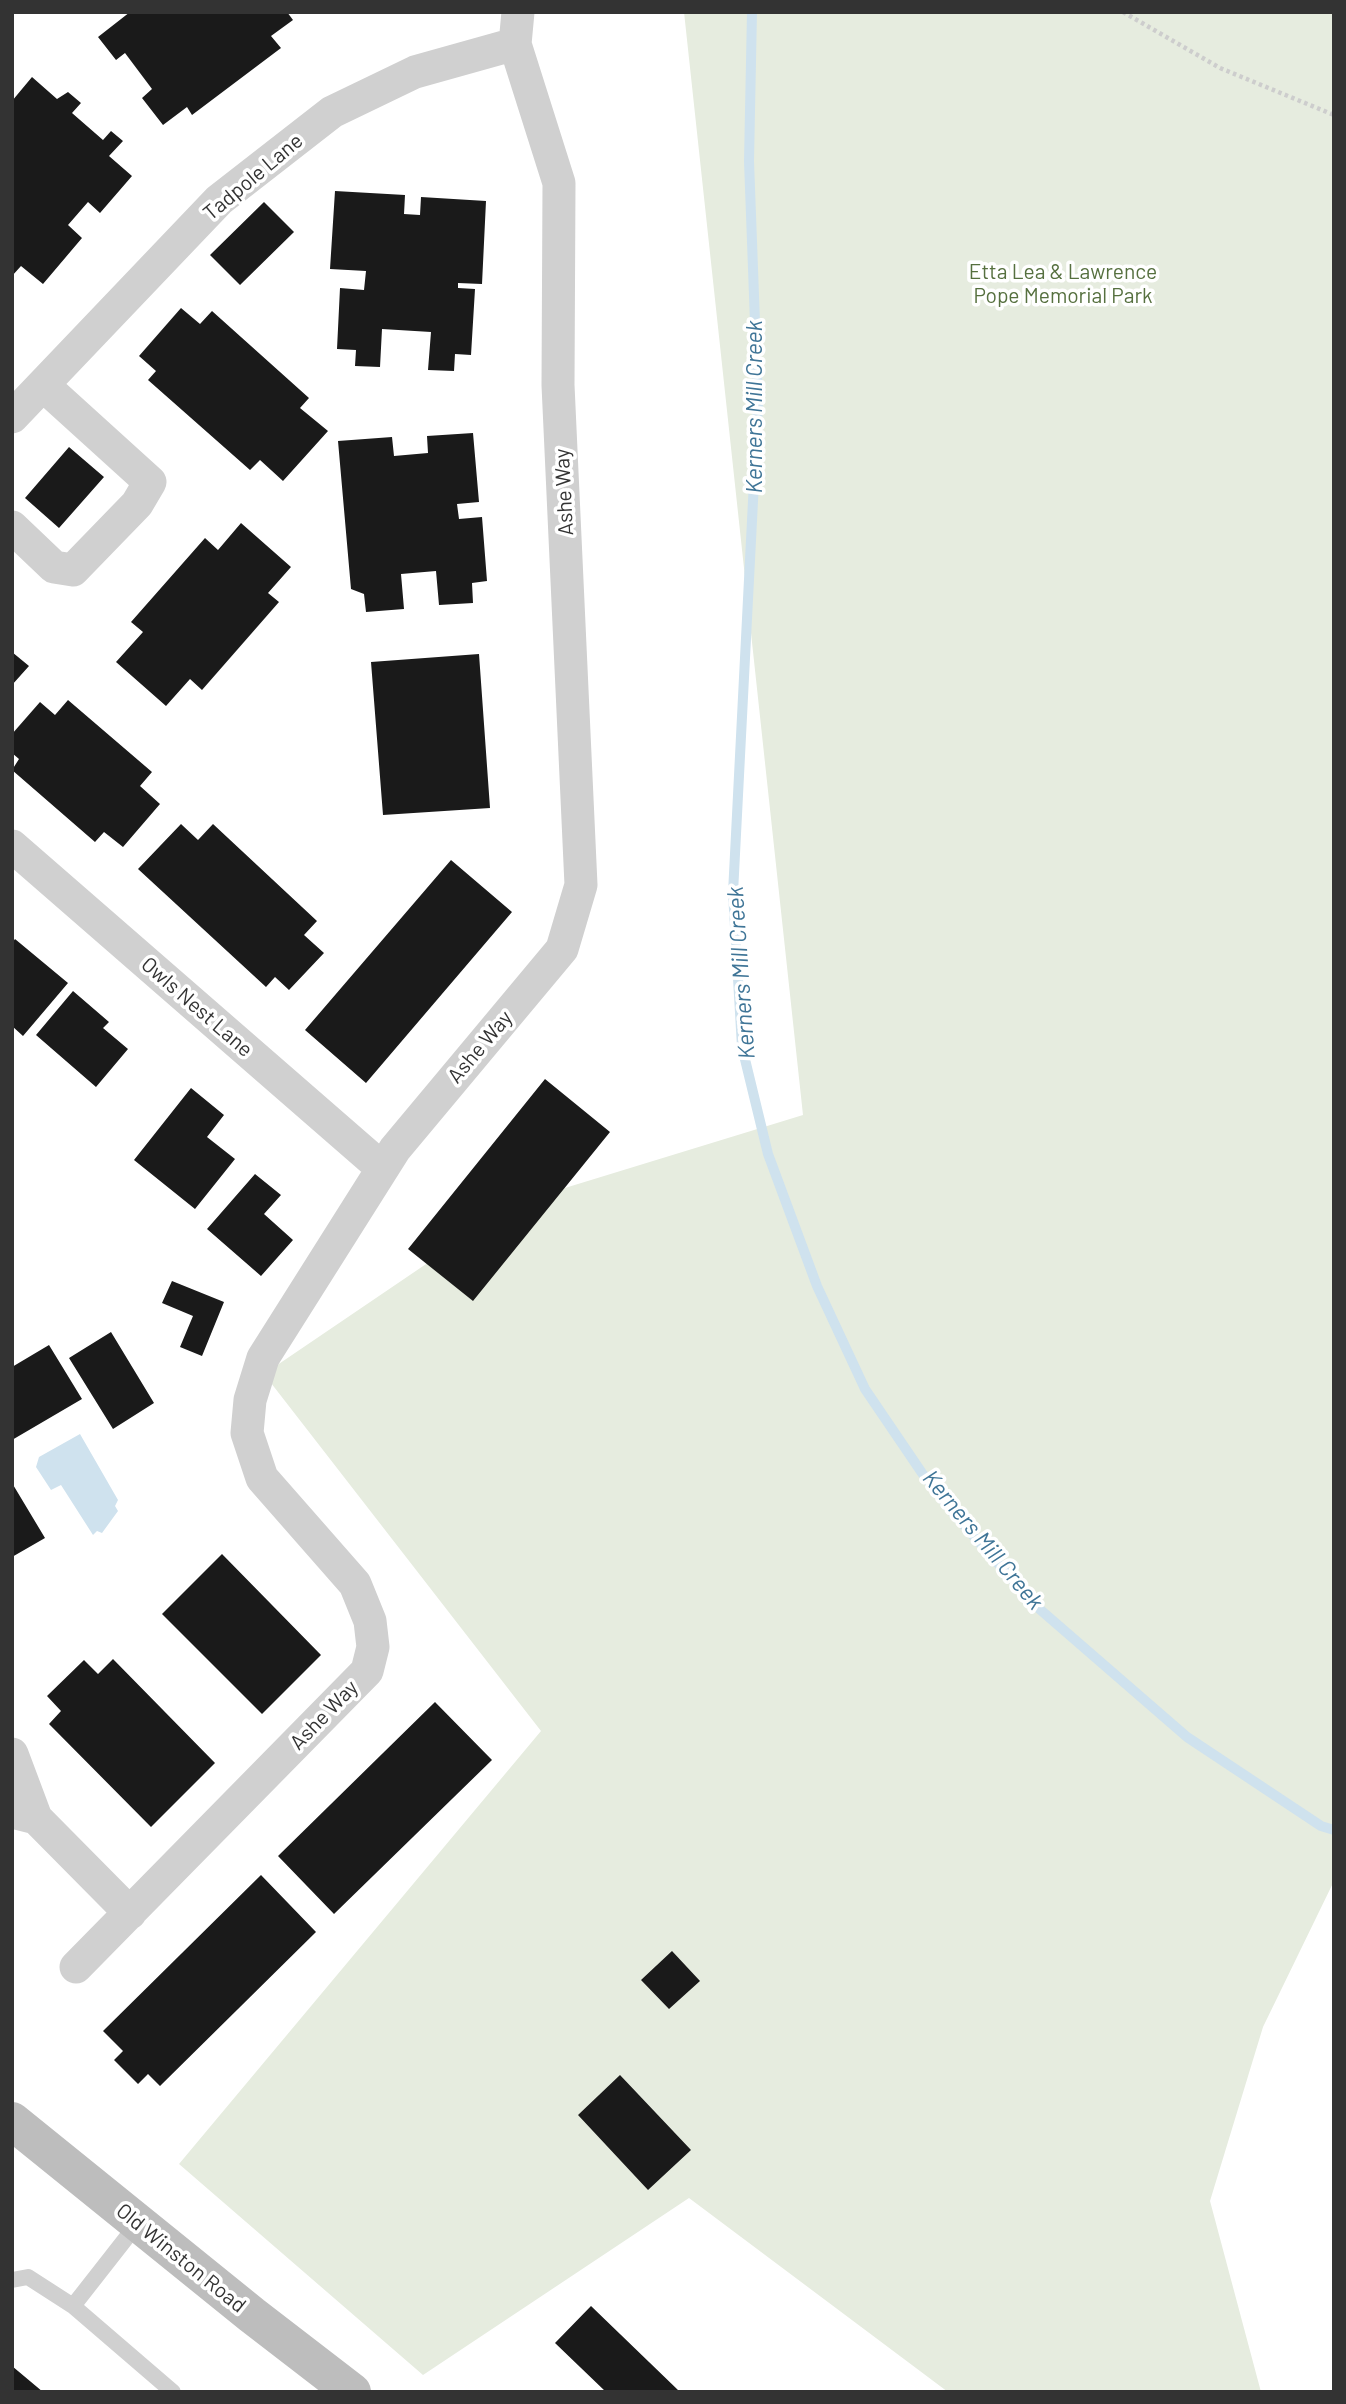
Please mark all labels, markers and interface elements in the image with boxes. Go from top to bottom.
street label: Tadpole Lane [198,128,308,226]
park label: Etta Lea & Lawrence Pope Memorial Park [969,259,1157,309]
water label: Kerners Mill Creek [740,320,768,494]
street label: Ashe Way [549,448,579,536]
water label: Kerners Mill Creek [721,886,761,1060]
street label: Owls Nest Lane [136,952,258,1062]
street label: Ashe Way [442,1006,518,1088]
water label: Kerners Mill Creek [917,1465,1049,1615]
street label: Ashe Way [285,1675,363,1755]
street label: Old Winston Road [111,2198,251,2318]

